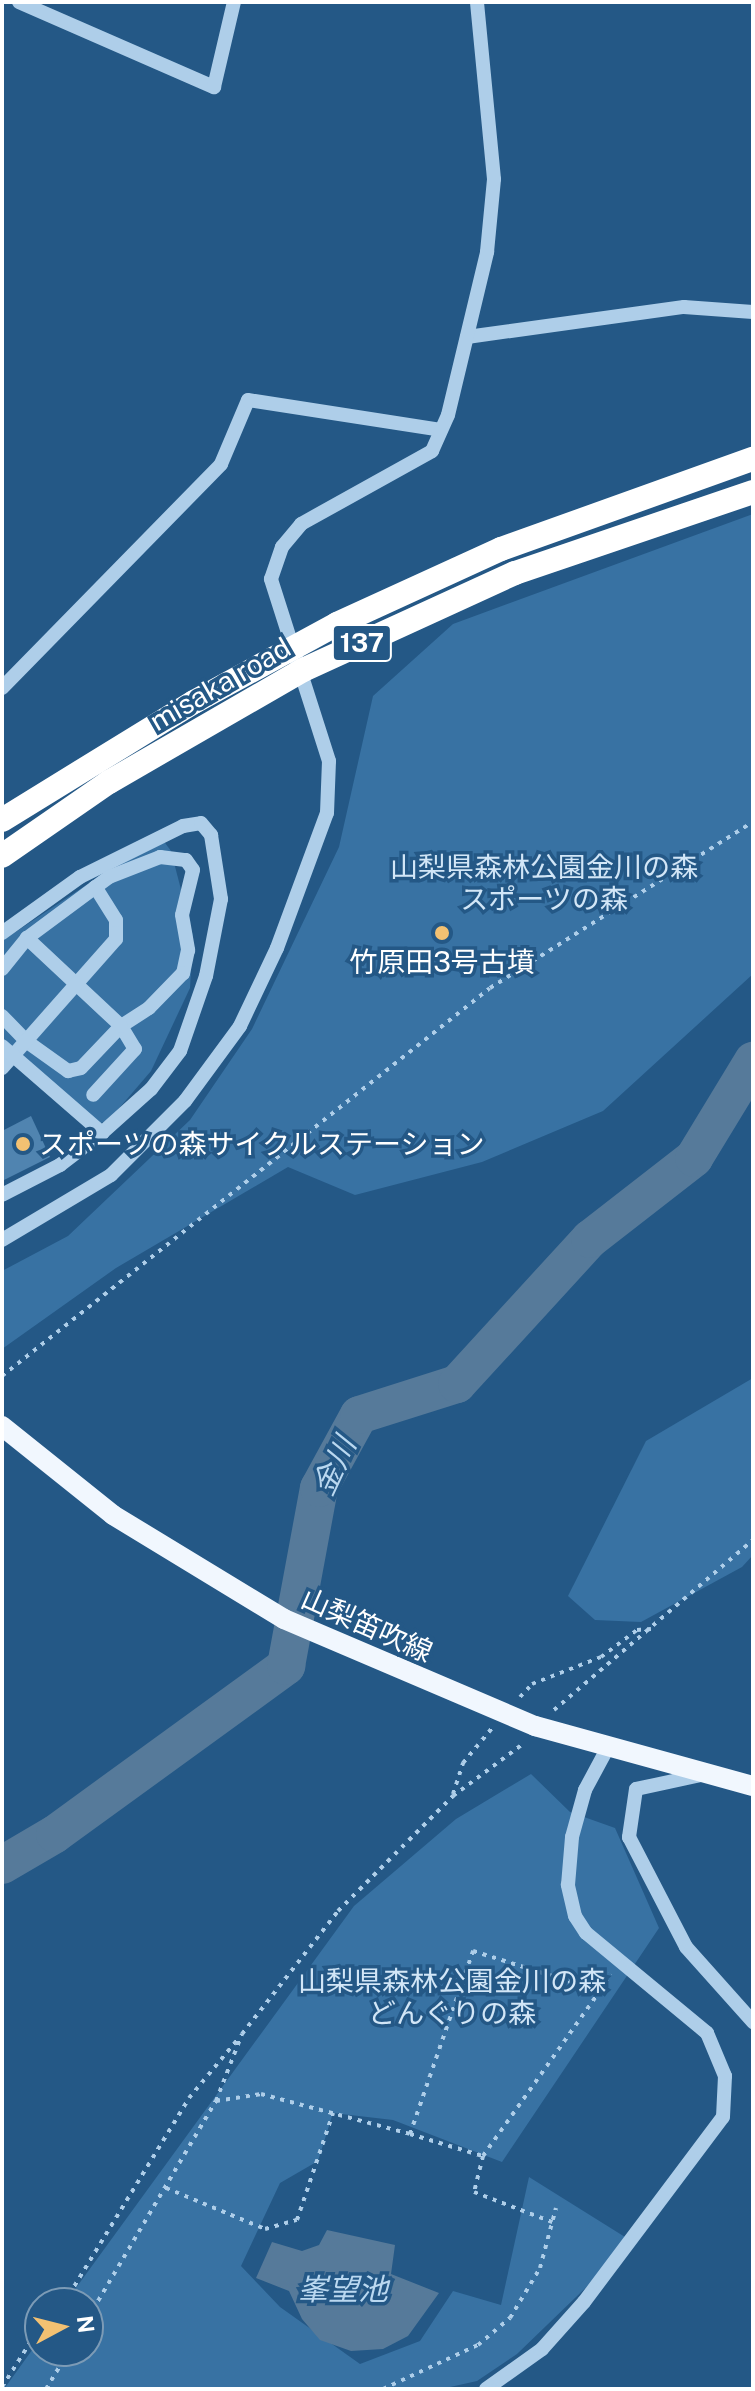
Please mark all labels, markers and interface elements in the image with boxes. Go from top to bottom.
road number: 137 [330,621,394,665]
street label: misaka road [144,630,296,738]
park label: 山梨県森林公園金川の森 スポーツの森 [390,850,698,916]
marker: 竹原田3号古墳 [433,924,451,942]
place label: 竹原田3号古墳 [349,945,535,979]
place label: スポーツの森サイクルステーション [39,1127,487,1161]
marker: スポーツの森サイクルステーション [14,1135,32,1153]
water label: 金川 [305,1431,363,1501]
street label: 山梨笛吹線 [296,1581,438,1669]
park label: 山梨県森林公園金川の森 どんぐりの森 [298,1964,606,2030]
water label: 峯望池 [298,2271,388,2307]
north arrow [24,2287,104,2367]
text: N [72,2314,100,2334]

